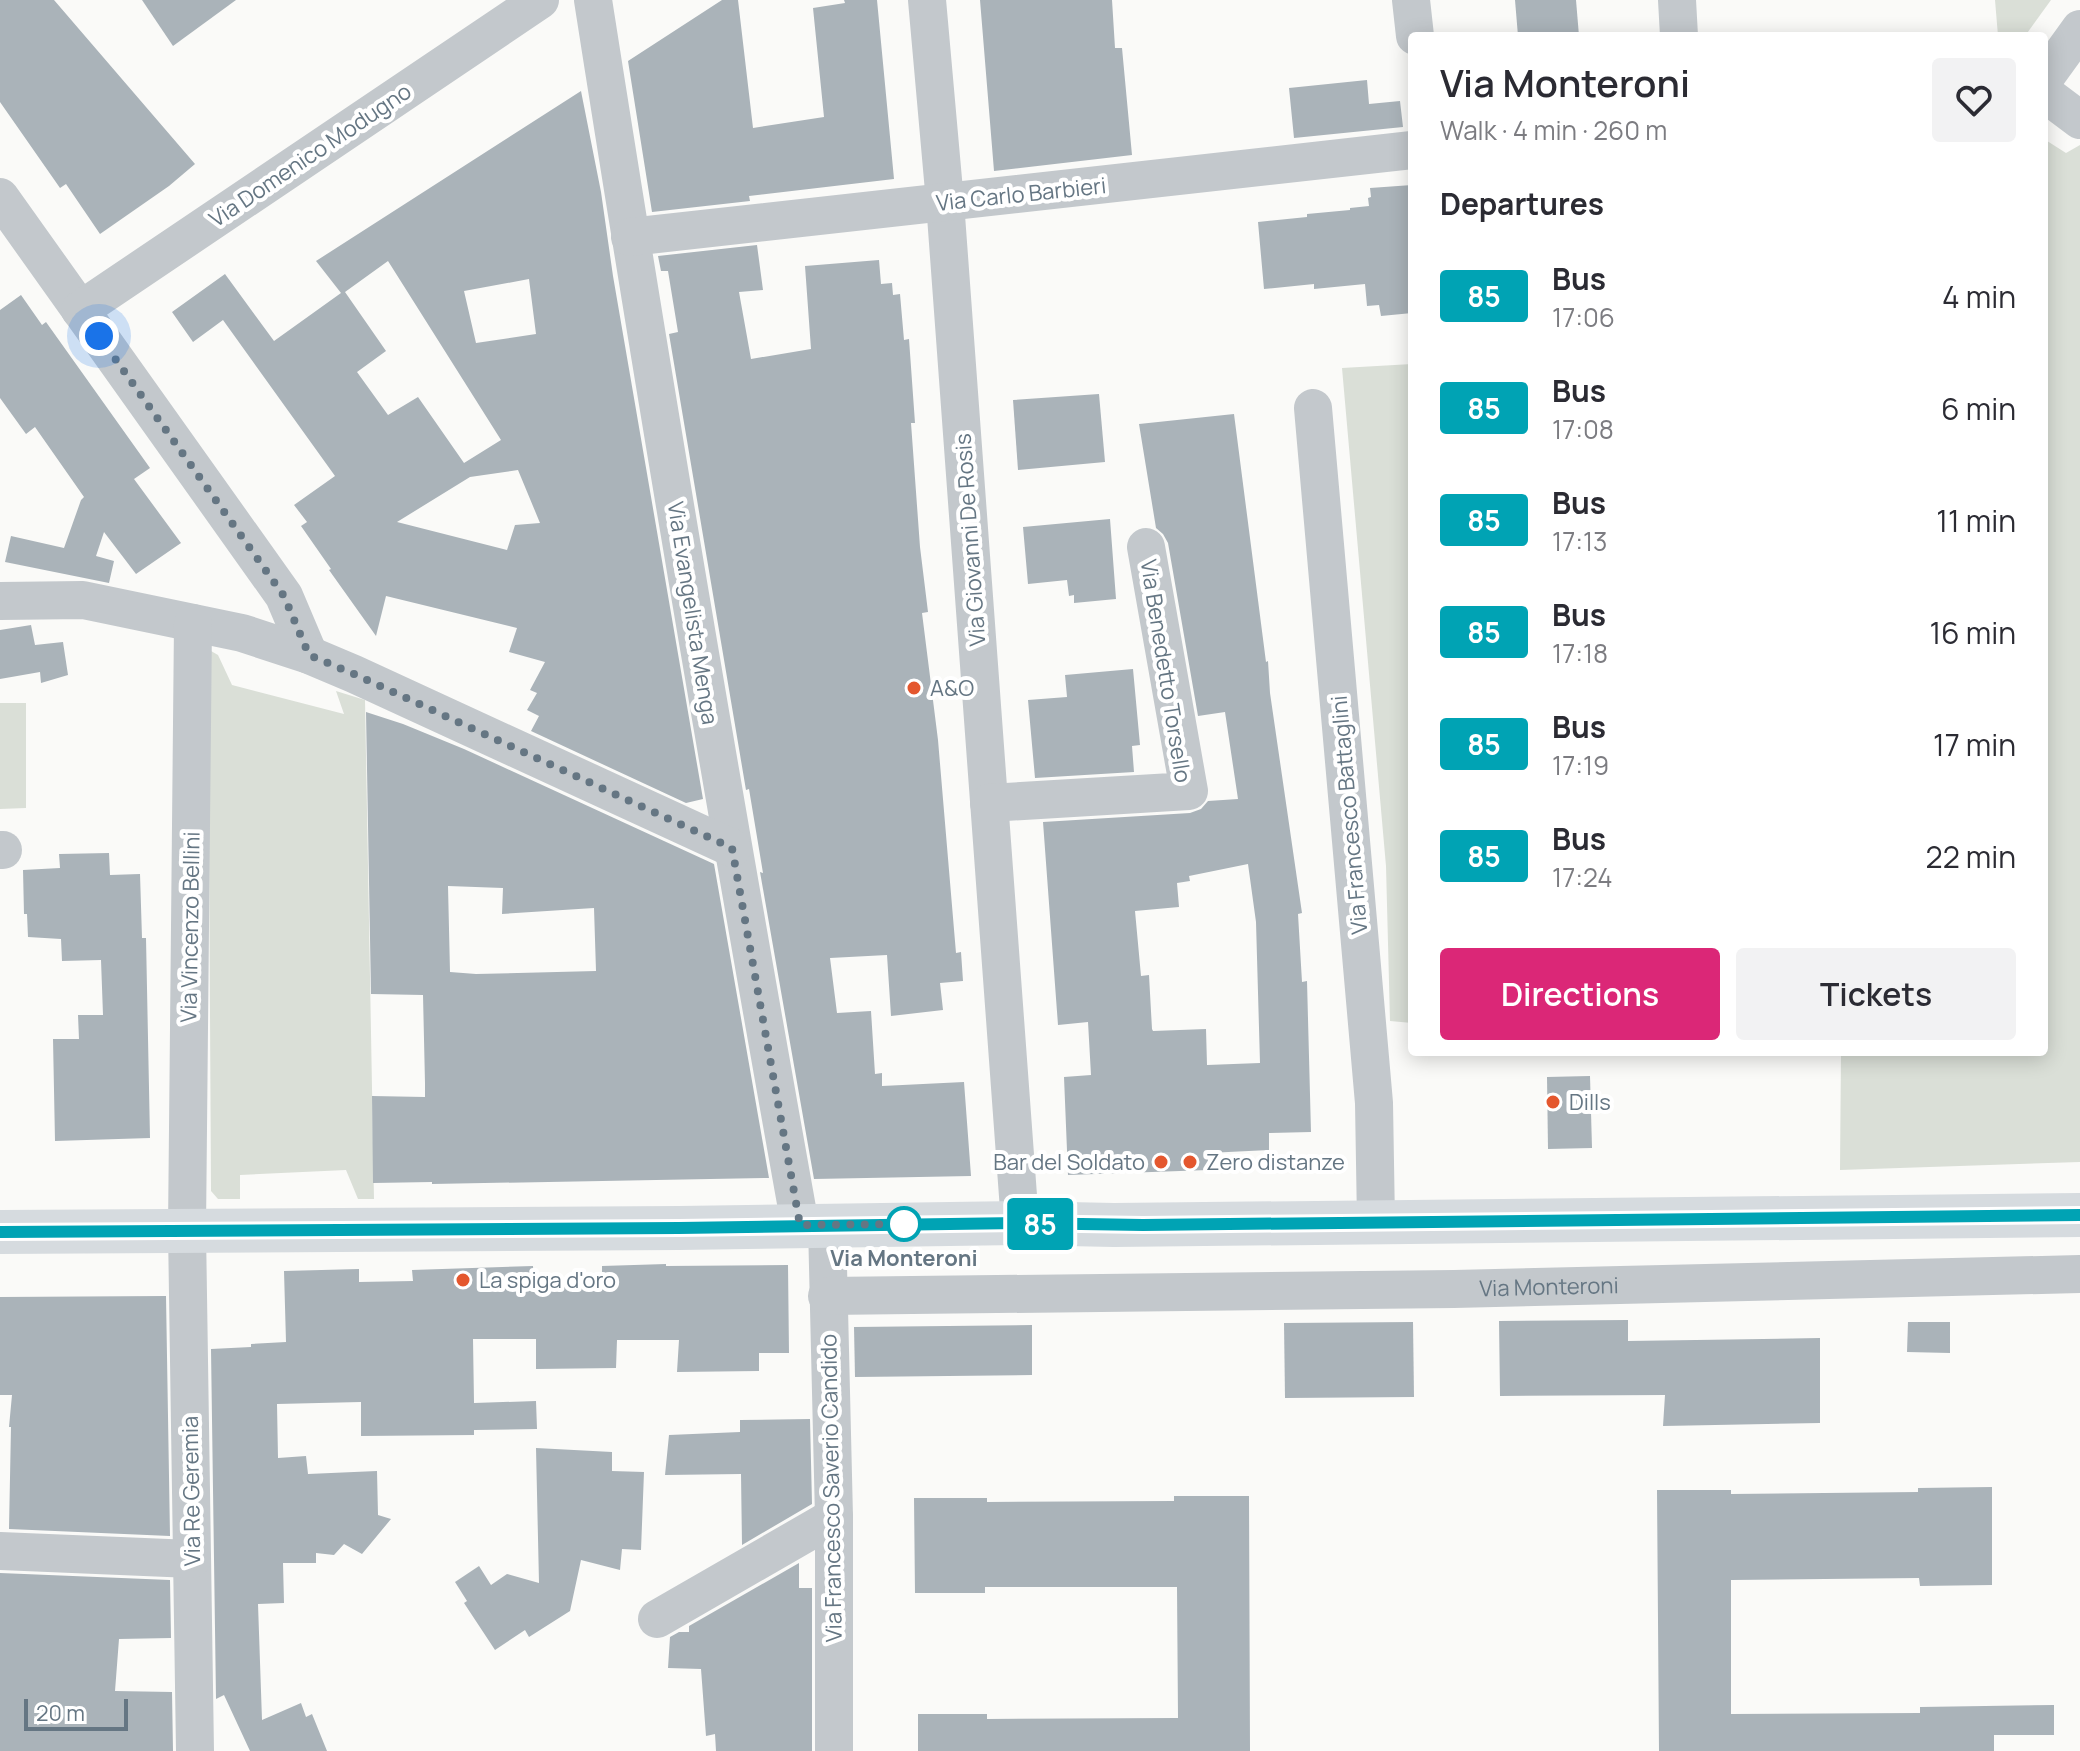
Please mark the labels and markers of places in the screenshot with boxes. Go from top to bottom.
place label: A&O [930,673,974,703]
marker: A&O [905,679,923,697]
place label: Dills [1569,1087,1611,1117]
marker: Dills [1544,1093,1562,1111]
place label: Bar del Soldato [993,1147,1145,1177]
place label: Zero distanze [1206,1147,1345,1177]
marker: Bar del Soldato [1152,1153,1170,1171]
marker: Zero distanze [1181,1153,1199,1171]
marker: Via Monteroni [887,1207,921,1241]
place label: Via Monteroni [830,1243,978,1273]
place label: La spiga d'oro [479,1265,616,1295]
marker: La spiga d'oro [454,1271,472,1289]

